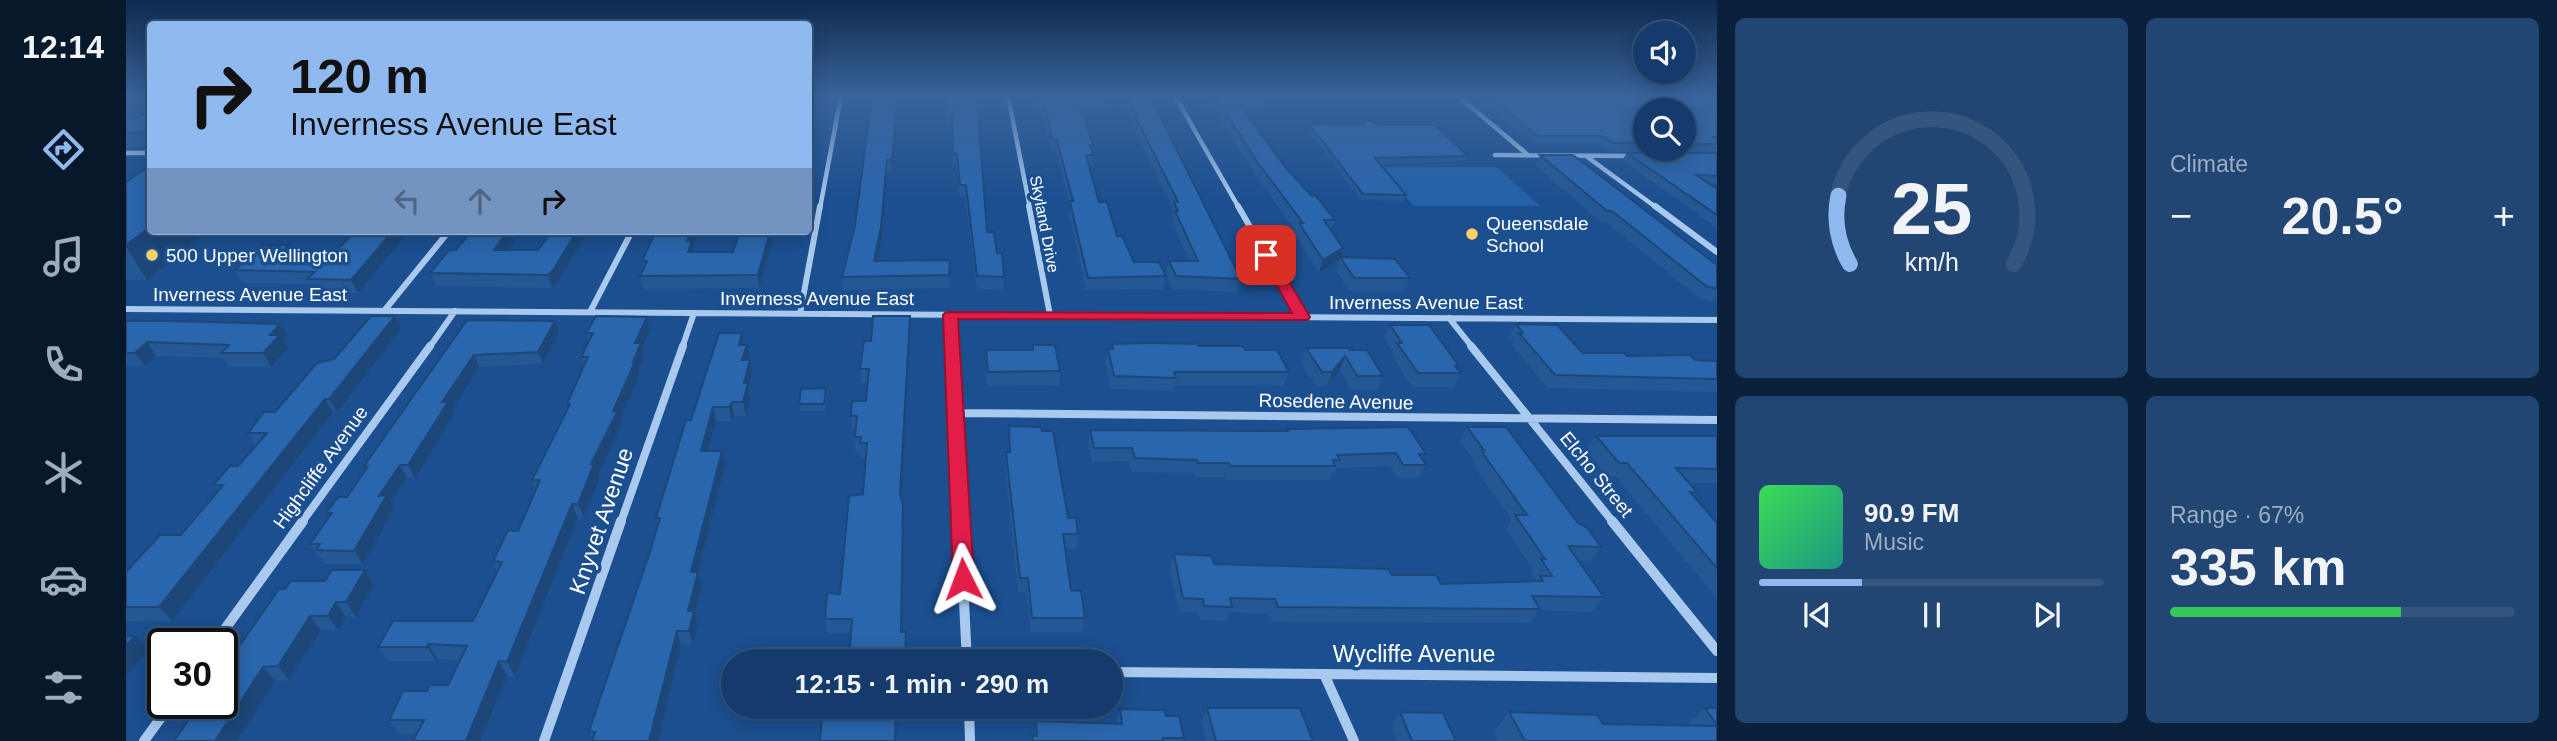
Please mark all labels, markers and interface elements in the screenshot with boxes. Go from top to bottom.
map controls [1633,21,1696,161]
button: sound [1633,21,1696,84]
text: 12:14 [22,29,104,65]
icon: right [175,49,266,140]
text: 120 m [290,49,429,103]
button: search [1633,98,1696,161]
text: Inverness Avenue East [290,106,617,142]
icon: directions [39,125,88,174]
text: Climate [2170,151,2248,177]
text: 25 [1891,168,1972,249]
street label: Skyland Drive [1027,174,1062,274]
icon: left [388,182,426,220]
icon: ahead [461,182,499,220]
icon: right [534,182,572,220]
text: 20.5° [2281,187,2404,245]
text: − [2170,195,2192,237]
text: + [2493,195,2515,237]
place label: Queensdale School [1486,213,1588,256]
pin [1236,225,1296,285]
marker: Queensdale School [1464,226,1480,242]
icon: music [39,232,88,281]
icon: arrive [1247,236,1285,274]
place label: 500 Upper Wellington [166,245,348,266]
marker: 500 Upper Wellington [144,247,160,263]
text: km/h [1904,248,1959,276]
street label: Inverness Avenue East [153,284,348,305]
street label: Inverness Avenue East [720,288,915,309]
street label: Inverness Avenue East [1329,292,1524,313]
icon: phone [39,340,88,389]
street label: Rosedene Avenue [1258,390,1414,413]
street label: Highcliffe Avenue [269,402,372,533]
street label: Elcho Street [1556,427,1638,522]
street label: Knyvet Avenue [564,444,638,598]
icon: climate [39,448,88,497]
text: 90.9 FM [1864,498,1959,528]
text: Range · 67% [2170,502,2304,528]
text: Music [1864,529,1924,555]
text: 335 km [2170,538,2346,596]
position arrow [926,542,1000,616]
icon: car [39,555,88,604]
icon: previous [1798,596,1836,634]
icon: pause [1913,596,1951,634]
icon: next [2028,596,2066,634]
speed limit sign: 30 [147,628,238,719]
street label: Wycliffe Avenue [1333,641,1495,667]
icon: filters [39,663,88,712]
text: 12:15 · 1 min · 290 m [795,669,1049,699]

